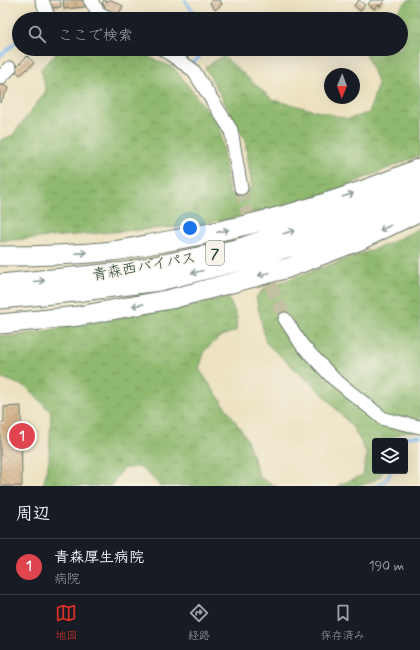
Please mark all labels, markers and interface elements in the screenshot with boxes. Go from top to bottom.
search box [12,12,408,56]
icon: search [26,23,48,45]
text: ここで検索 [58,26,133,46]
north arrow [324,68,360,104]
one-way arrow [341,191,354,198]
your location [180,218,200,238]
one-way arrow [379,225,391,232]
one-way arrow [216,227,229,234]
one-way arrow [283,228,296,235]
road number: 7 [206,241,224,265]
street label: 青森西バイパス [91,248,197,286]
one-way arrow [74,250,87,257]
one-way arrow [191,269,204,276]
one-way arrow [258,271,271,278]
one-way arrow [32,278,45,285]
one-way arrow [132,302,145,310]
pin: 1 [9,421,35,451]
map controls [372,438,408,474]
button: layers [372,438,408,474]
text: 周辺 [16,503,50,525]
text: 青森厚生病院 [54,548,144,568]
text: 1 [26,558,32,575]
text: 190 m [369,558,404,575]
text: 病院 [54,571,80,588]
tab: 地図 [55,602,77,643]
tab: 経路 [188,602,210,643]
tab: 保存済み [321,602,365,643]

